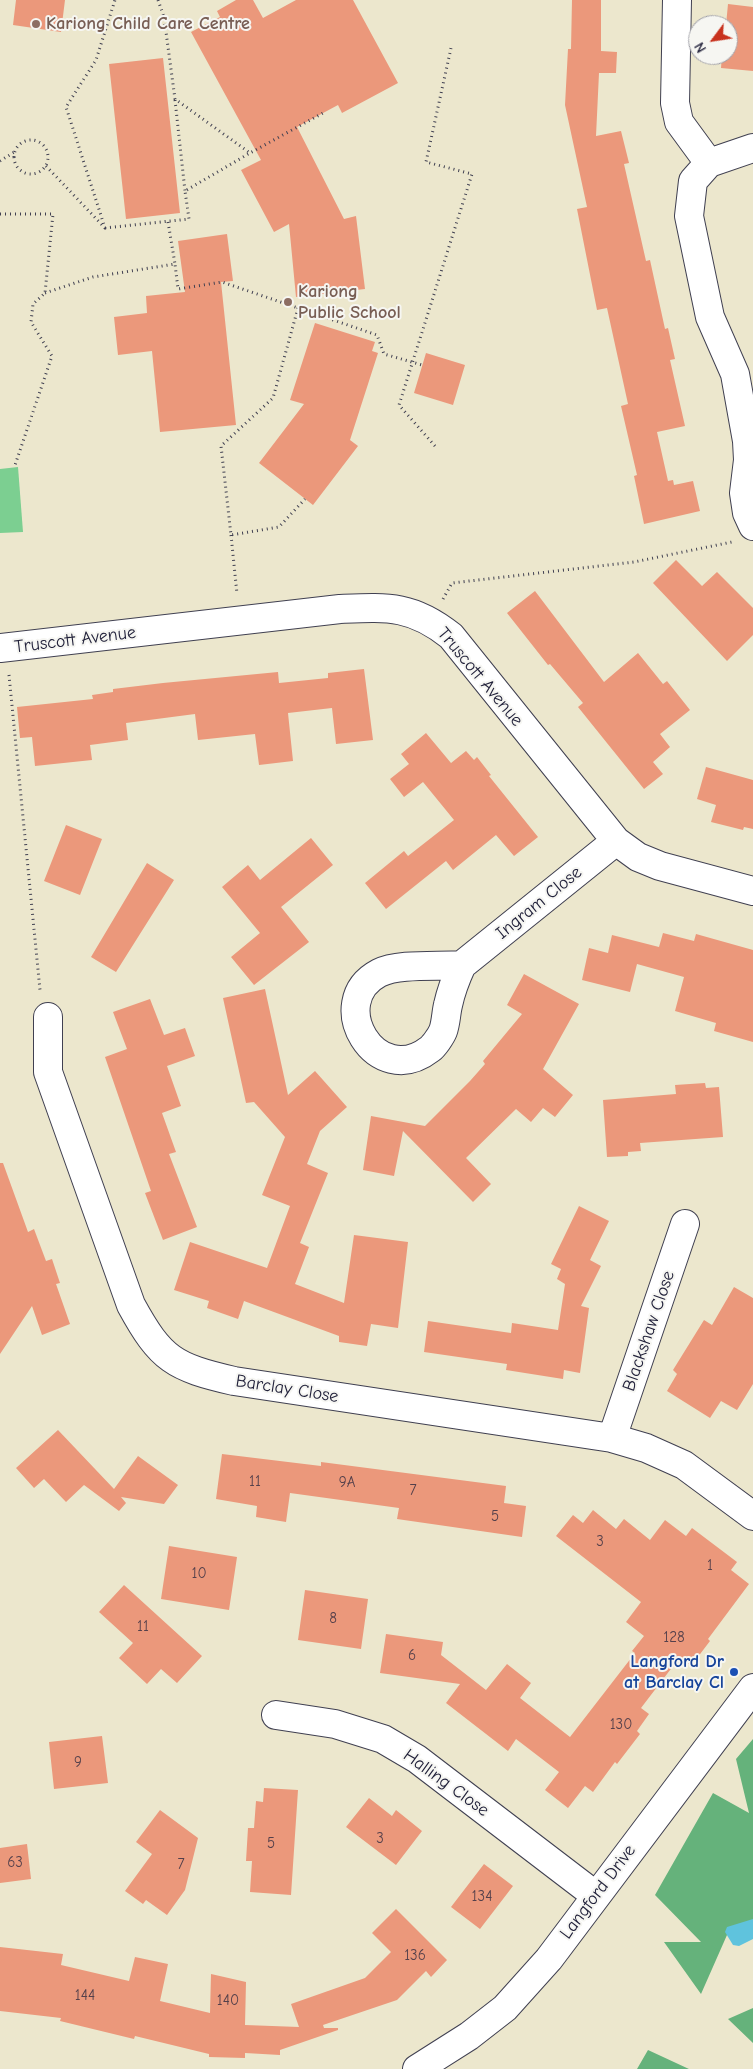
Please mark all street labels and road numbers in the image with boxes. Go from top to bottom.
street label: Truscott Avenue [13,622,137,658]
street label: Truscott Avenue [432,623,528,731]
street label: Ingram Close [492,862,586,944]
street label: Blackshaw Close [618,1268,680,1394]
street label: Barclay Close [234,1370,340,1408]
street label: Halling Close [399,1745,493,1821]
street label: Langford Drive [555,1841,641,1943]

